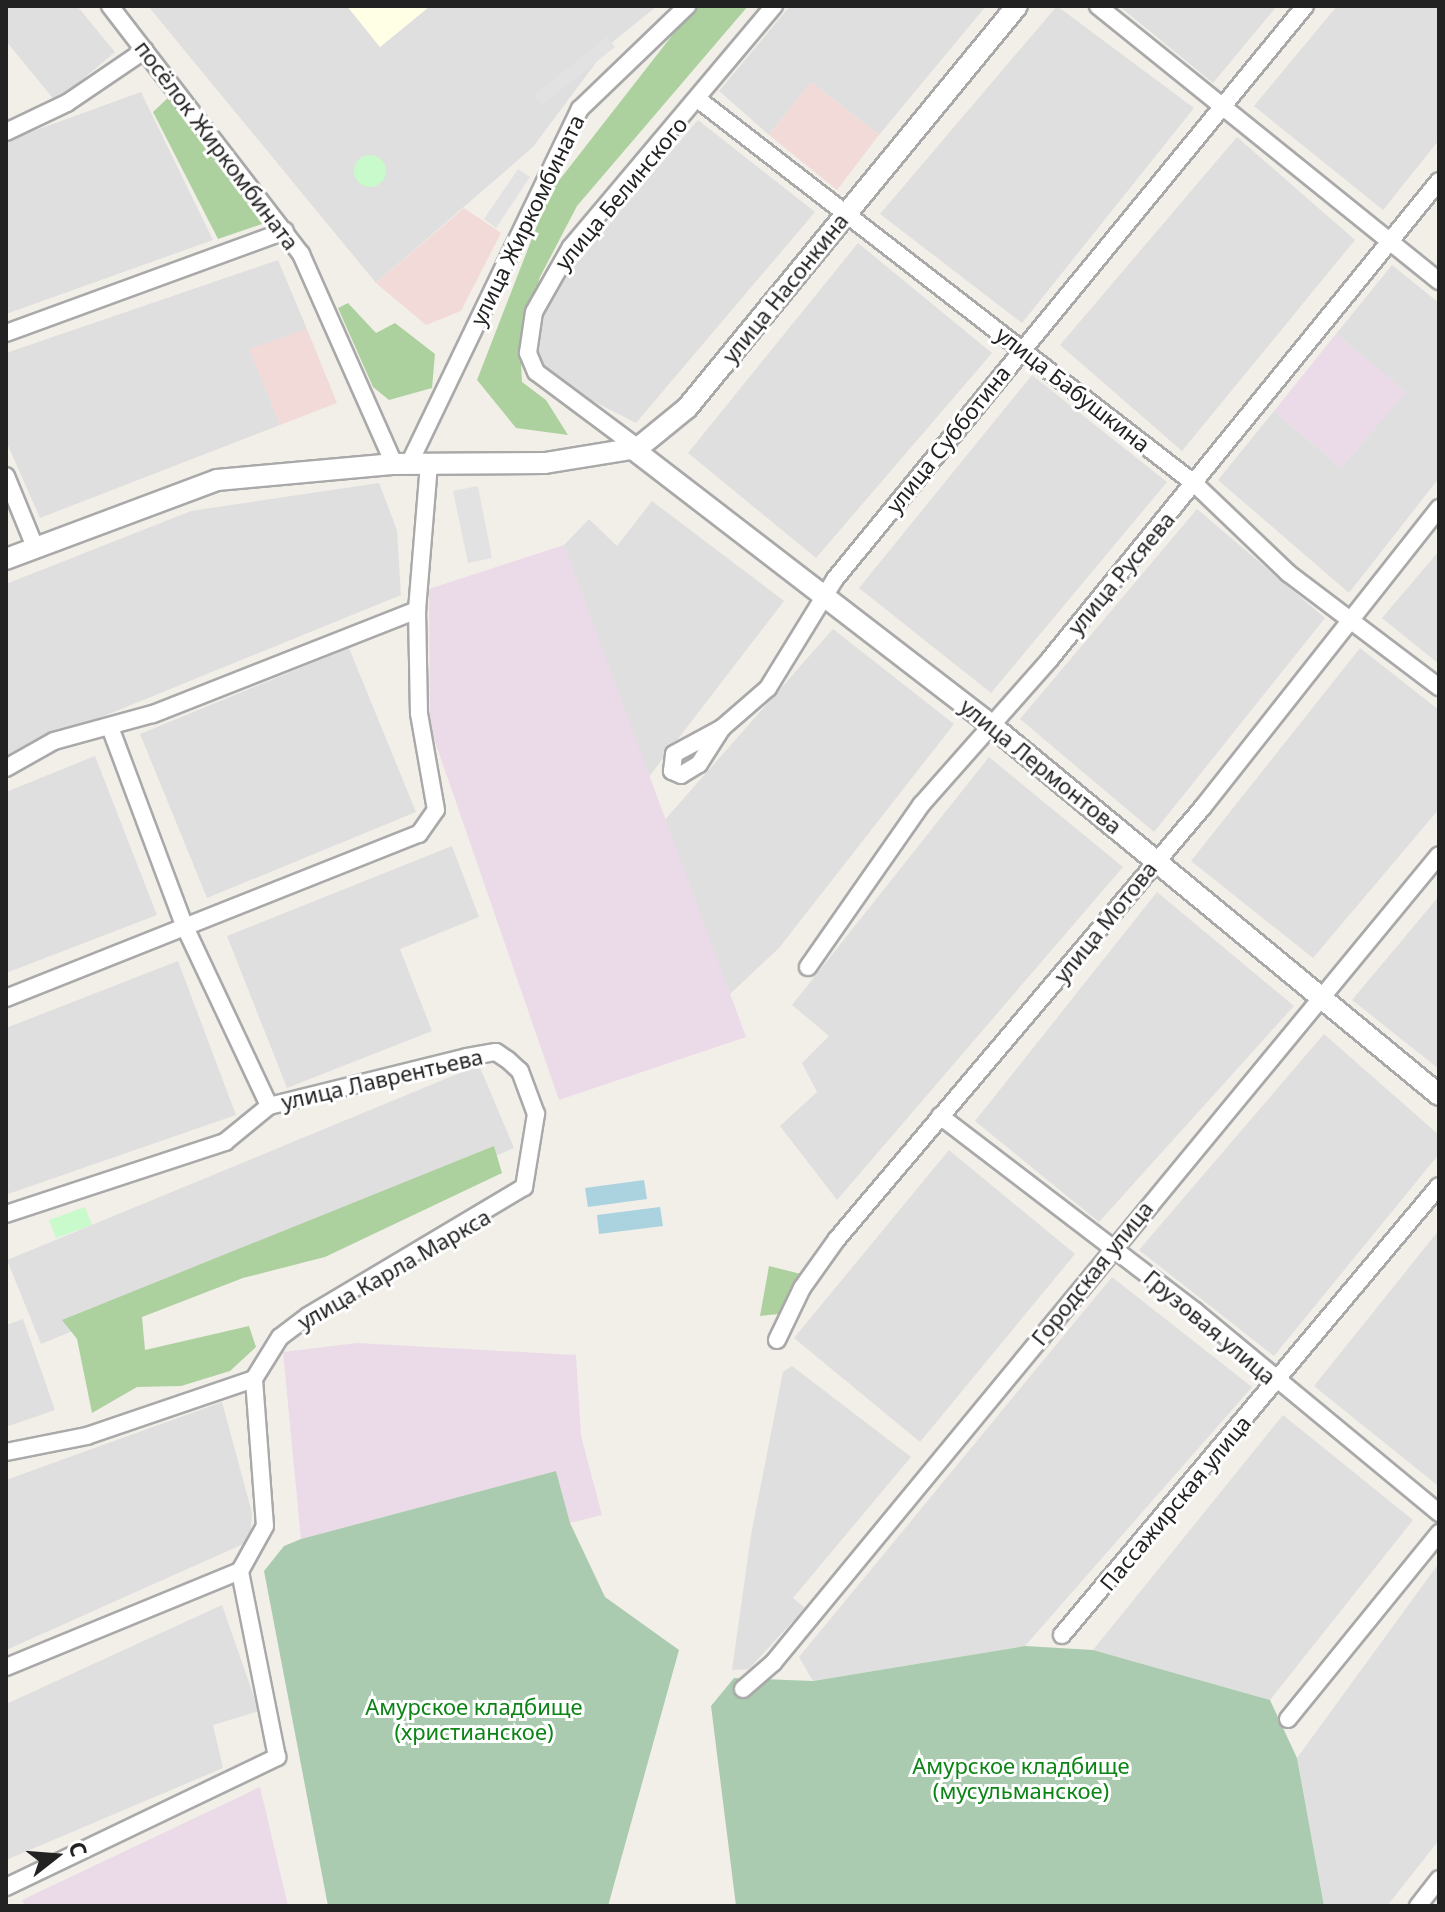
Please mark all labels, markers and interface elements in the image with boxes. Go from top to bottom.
street label: посёлок Жиркомбината [130,35,304,255]
street label: улица Жиркомбината [464,110,590,330]
street label: улица Белинского [549,111,693,275]
street label: улица Насонкина [717,208,853,368]
street label: улица Бабушкина [991,321,1155,457]
street label: улица Субботина [880,360,1016,518]
street label: улица Русяева [1062,506,1180,640]
street label: улица Лермонтова [955,693,1127,839]
street label: улица Мотова [1048,856,1162,988]
street label: улица Лаврентьева [279,1043,485,1115]
street label: Городская улица [1026,1196,1158,1350]
street label: улица Карла Маркса [293,1203,495,1335]
street label: Грузовая улица [1139,1264,1281,1390]
street label: Пассажирская улица [1094,1410,1256,1596]
park label: Амурское кладбище (христианское) [365,1693,583,1744]
park label: Амурское кладбище (мусульманское) [912,1752,1130,1804]
north arrow [16,1816,96,1896]
text: С [63,1838,95,1860]

